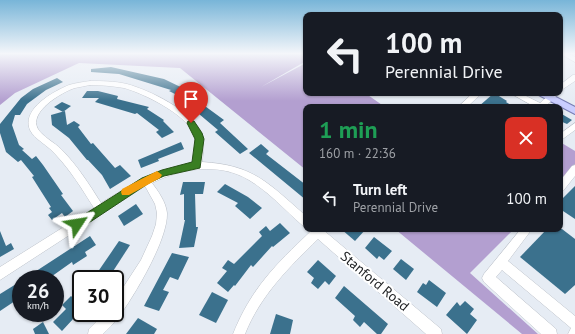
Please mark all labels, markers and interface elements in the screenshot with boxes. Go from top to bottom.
text: 100 m [385,24,462,61]
icon: left [319,28,371,80]
text: Perennial Drive [385,60,503,83]
pin [174,82,208,123]
icon: arrive [180,88,202,110]
text: 1 min [319,114,378,145]
button: close [505,117,547,159]
text: 160 m · 22:36 [319,145,396,162]
text: Turn left [353,180,407,199]
icon: left [319,187,341,209]
text: 100 m [506,189,547,208]
text: Perennial Drive [353,199,438,216]
position arrow [56,203,98,245]
street label: Stanford Road [337,247,413,315]
speed limit sign: 30 [72,270,124,322]
text: 26 [27,278,49,304]
text: km/h [27,299,49,312]

